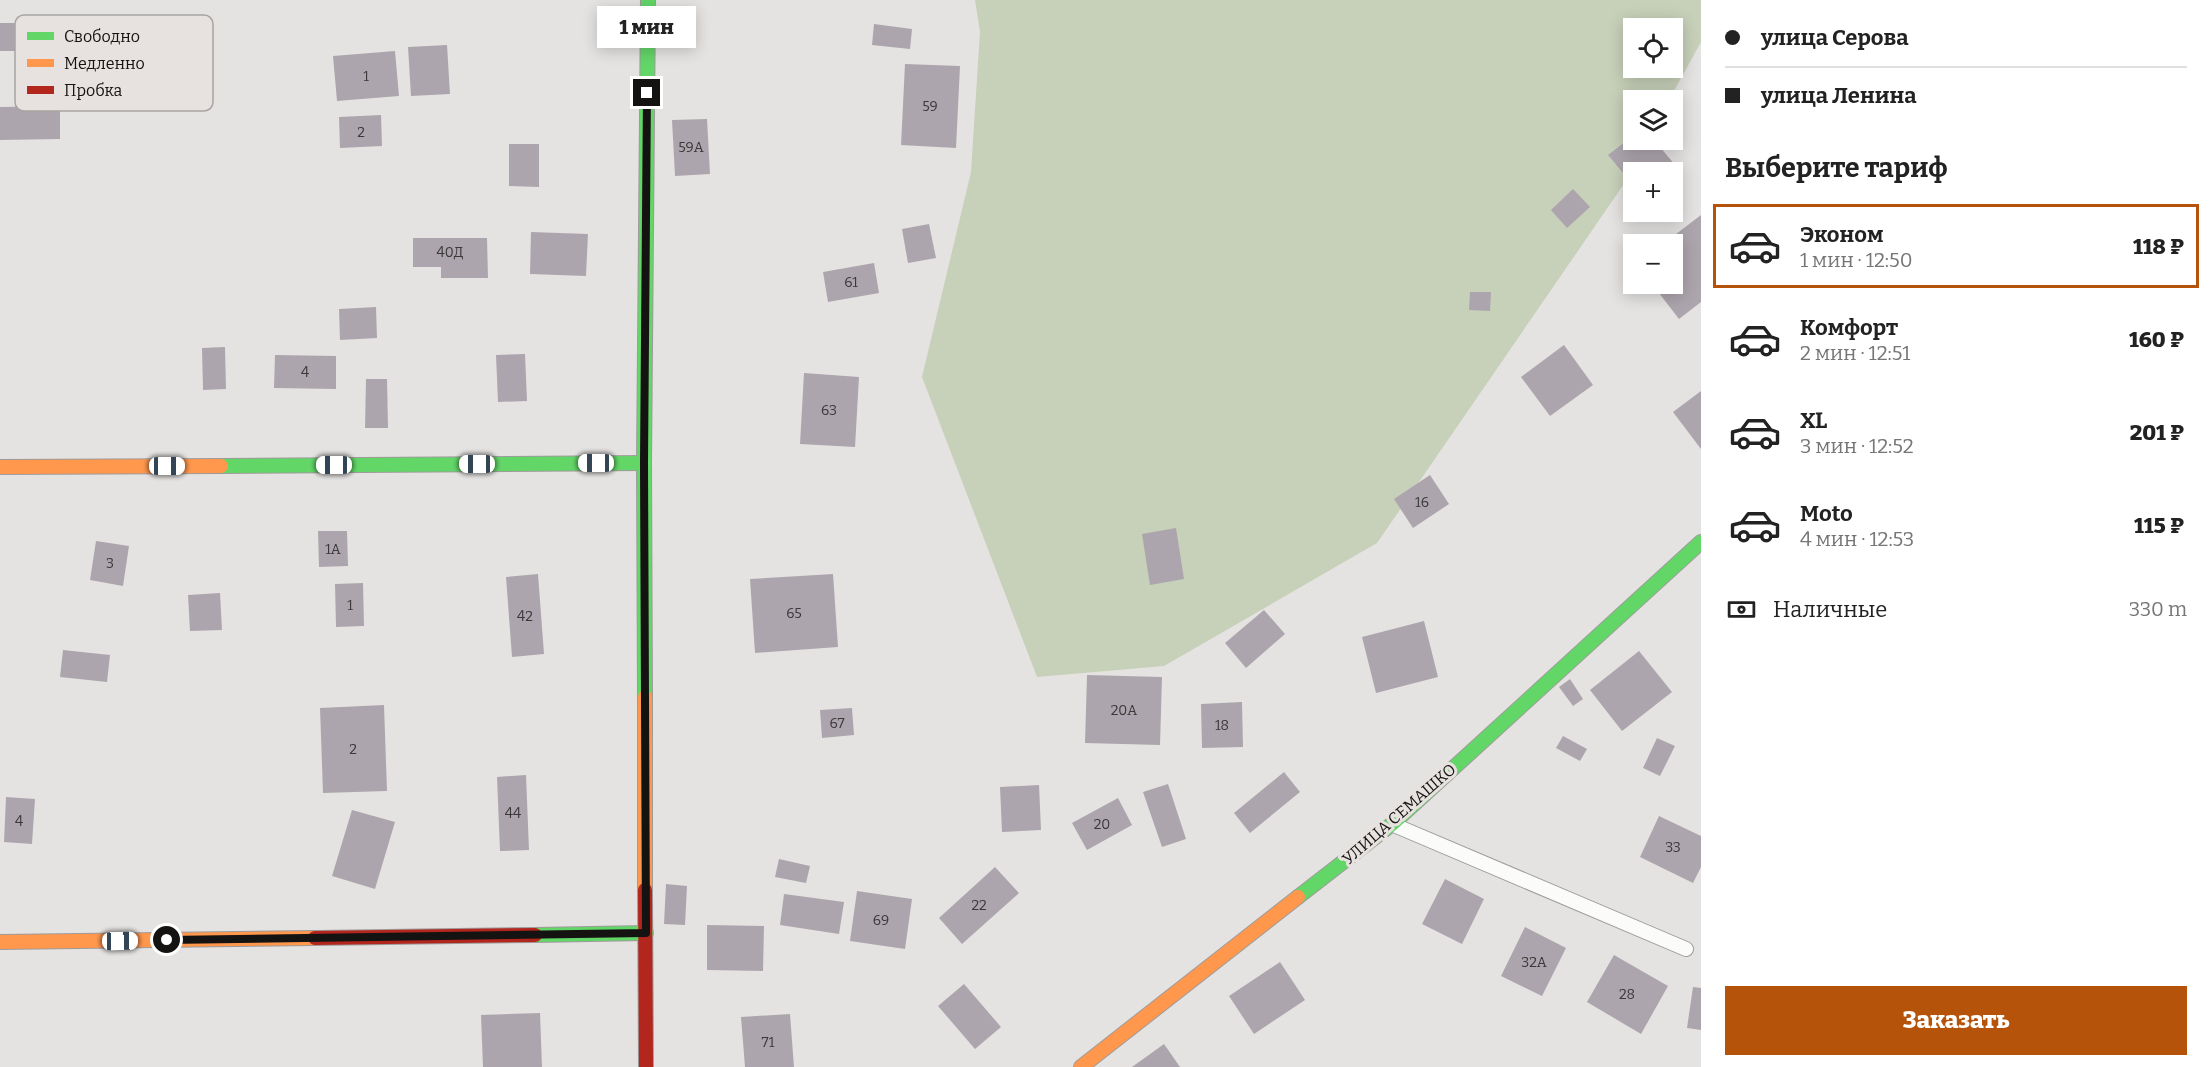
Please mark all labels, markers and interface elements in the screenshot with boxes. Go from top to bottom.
callout: 1 мин [598,6,696,48]
legend [15,15,213,111]
text: 1 мин [619,15,674,39]
map controls [1623,18,1683,294]
button: locate [1623,18,1683,78]
text: улица Серова [1761,24,1909,51]
text: Свободно [64,27,140,46]
text: Медленно [64,54,145,73]
house number: 1 [363,68,369,85]
route end [633,79,660,106]
text: Пробка [64,81,123,100]
text: улица Ленина [1761,82,1917,109]
button: layers [1623,90,1683,150]
house number: 59 [922,98,938,115]
house number: 2 [357,124,365,141]
house number: 59А [678,139,704,156]
text: Выберите тариф [1725,152,1948,184]
button: + [1623,162,1683,222]
icon: car [1728,219,1782,273]
text: Эконом [1800,221,1883,248]
text: 118 ₽ [2133,233,2184,260]
button: − [1623,234,1683,294]
house number: 40Д [437,244,464,261]
text: 1 мин · 12:50 [1800,248,1913,272]
house number: 61 [844,274,858,291]
icon: car [1728,312,1782,366]
text: Комфорт [1800,314,1898,341]
text: 160 ₽ [2129,326,2184,353]
text: 2 мин · 12:51 [1800,341,1910,365]
house number: 4 [301,364,309,381]
house number: 63 [821,402,837,419]
icon: car [1728,405,1782,459]
text: XL [1800,407,1827,434]
text: 201 ₽ [2130,419,2184,446]
text: 3 мин · 12:52 [1800,434,1914,458]
car [578,454,614,472]
car [459,455,495,473]
car [316,456,352,474]
car [149,457,185,475]
house number: 16 [1415,494,1429,511]
icon: car [1728,498,1782,552]
text: Moto [1800,500,1853,527]
text: 115 ₽ [2134,512,2184,539]
text: 4 мин · 12:53 [1800,527,1914,551]
house number: 1А [325,541,341,558]
house number: 3 [106,555,114,572]
icon: cash [1725,593,1758,626]
text: Наличные [1773,596,1887,623]
house number: 1 [347,597,353,614]
text: 330 m [2129,597,2187,621]
house number: 65 [786,605,802,622]
house number: 42 [517,608,533,625]
house number: 20А [1111,702,1137,719]
house number: 67 [829,715,845,732]
house number: 18 [1215,717,1229,734]
house number: 2 [349,741,357,758]
street label: УЛИЦА СЕМАШКО [1338,760,1460,868]
house number: 44 [505,805,521,822]
house number: 4 [15,813,23,830]
house number: 20 [1094,816,1110,833]
house number: 33 [1665,839,1681,856]
house number: 22 [971,897,987,914]
house number: 69 [873,912,889,929]
route start [153,926,180,953]
car [102,932,138,950]
house number: 32А [1521,954,1547,971]
house number: 28 [1619,986,1635,1003]
button: Заказать [1725,986,2187,1055]
house number: 71 [762,1034,775,1051]

